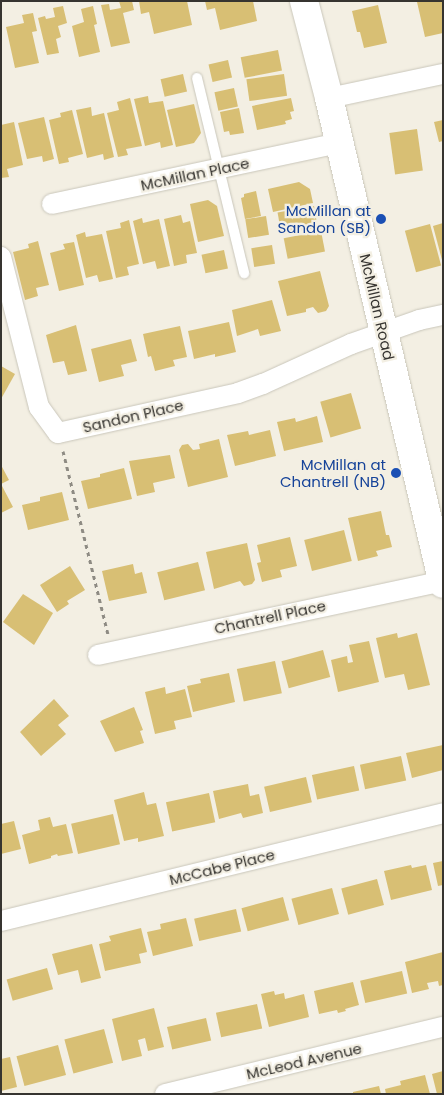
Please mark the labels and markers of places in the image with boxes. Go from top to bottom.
place label: McMillan at Sandon (SB) [277,201,371,236]
marker: McMillan at Sandon (SB) [375,213,387,225]
place label: McMillan at Chantrell (NB) [280,455,386,490]
marker: McMillan at Chantrell (NB) [390,467,402,479]

